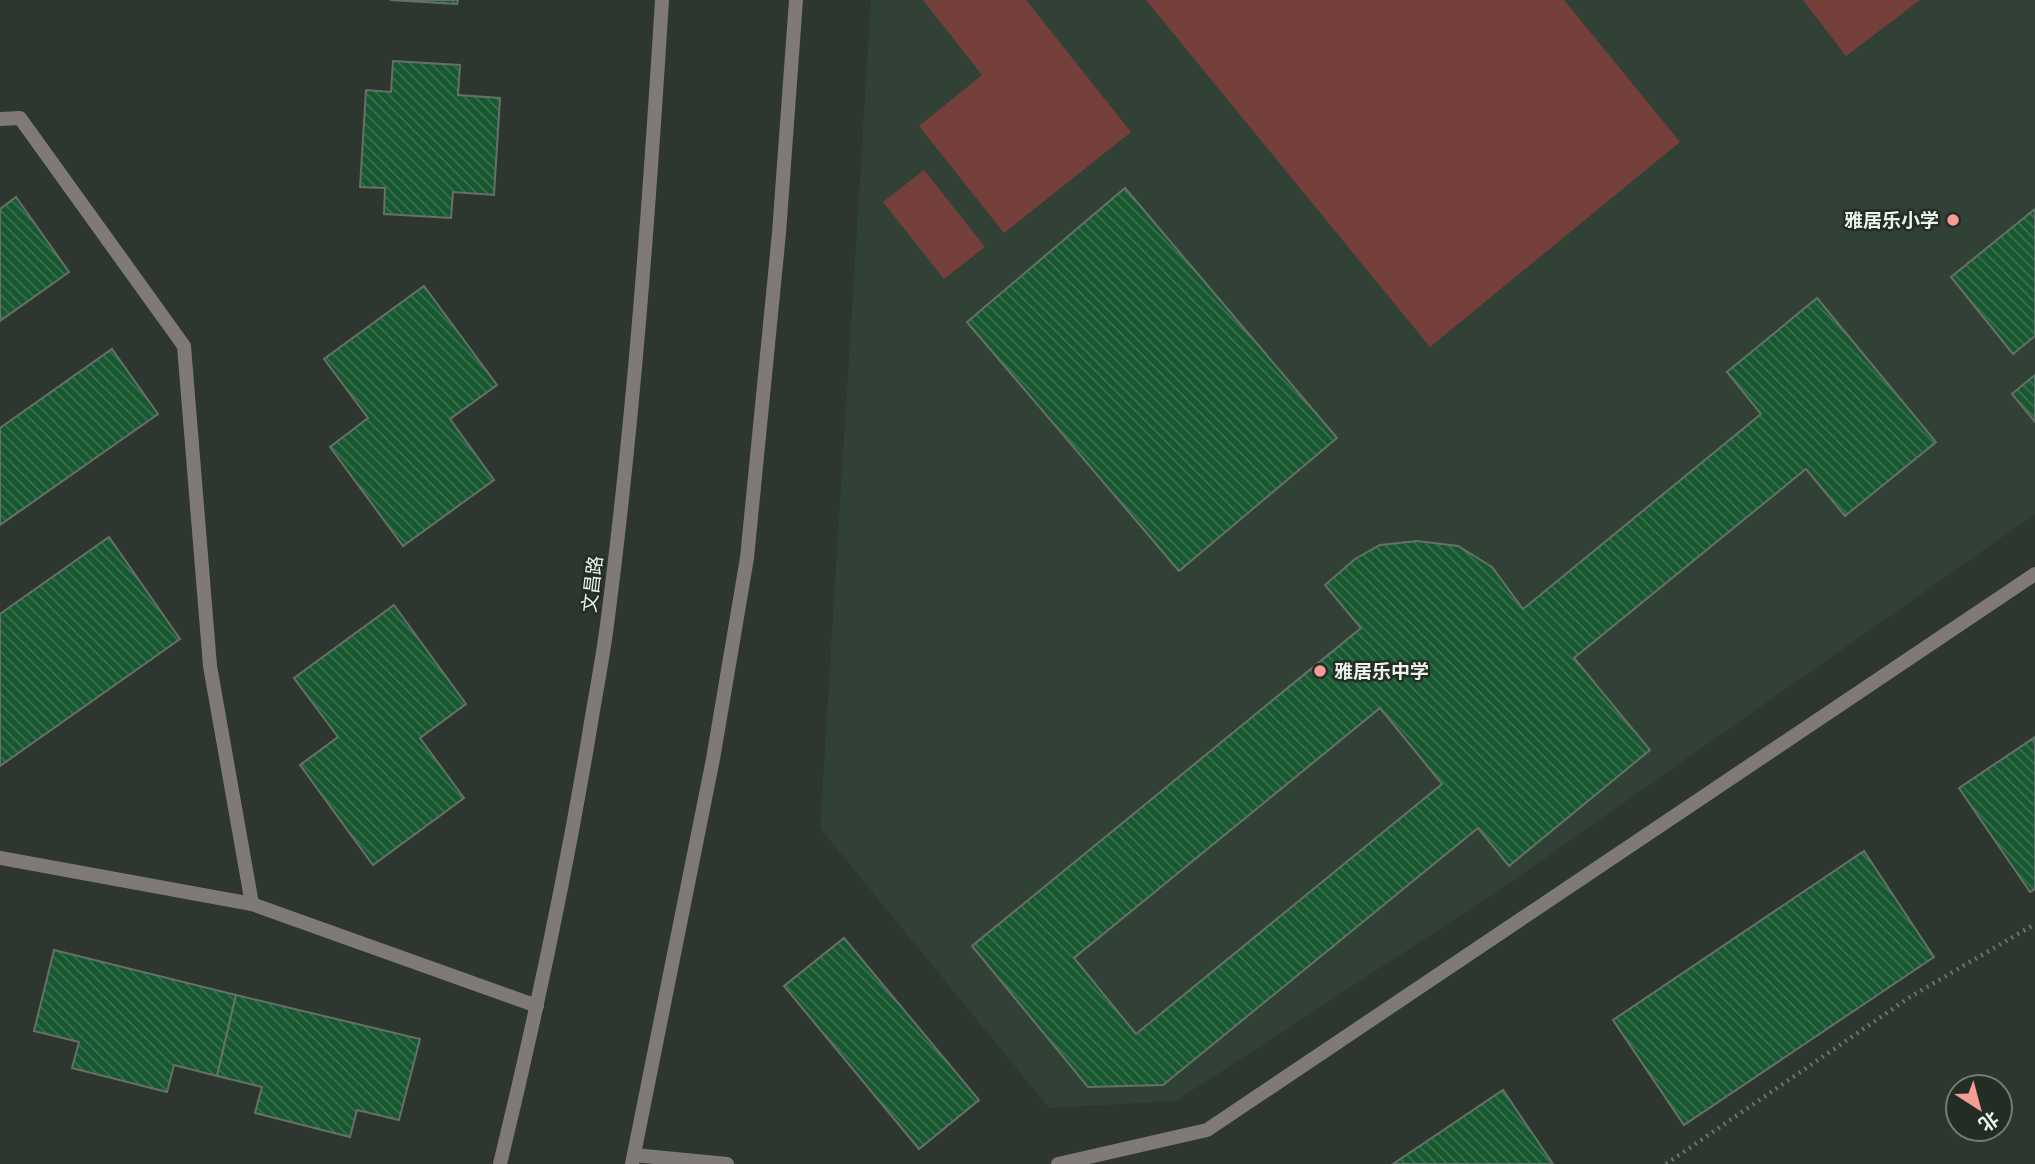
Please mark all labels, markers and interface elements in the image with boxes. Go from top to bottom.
place label: 雅居乐小学 [1844,208,1939,231]
marker: 雅居乐小学 [1945,212,1961,228]
street label: 文昌路 [577,554,606,614]
place label: 雅居乐中学 [1334,659,1429,682]
marker: 雅居乐中学 [1312,663,1328,679]
north arrow [1944,1073,2014,1143]
text: 北 [1975,1107,2004,1137]

